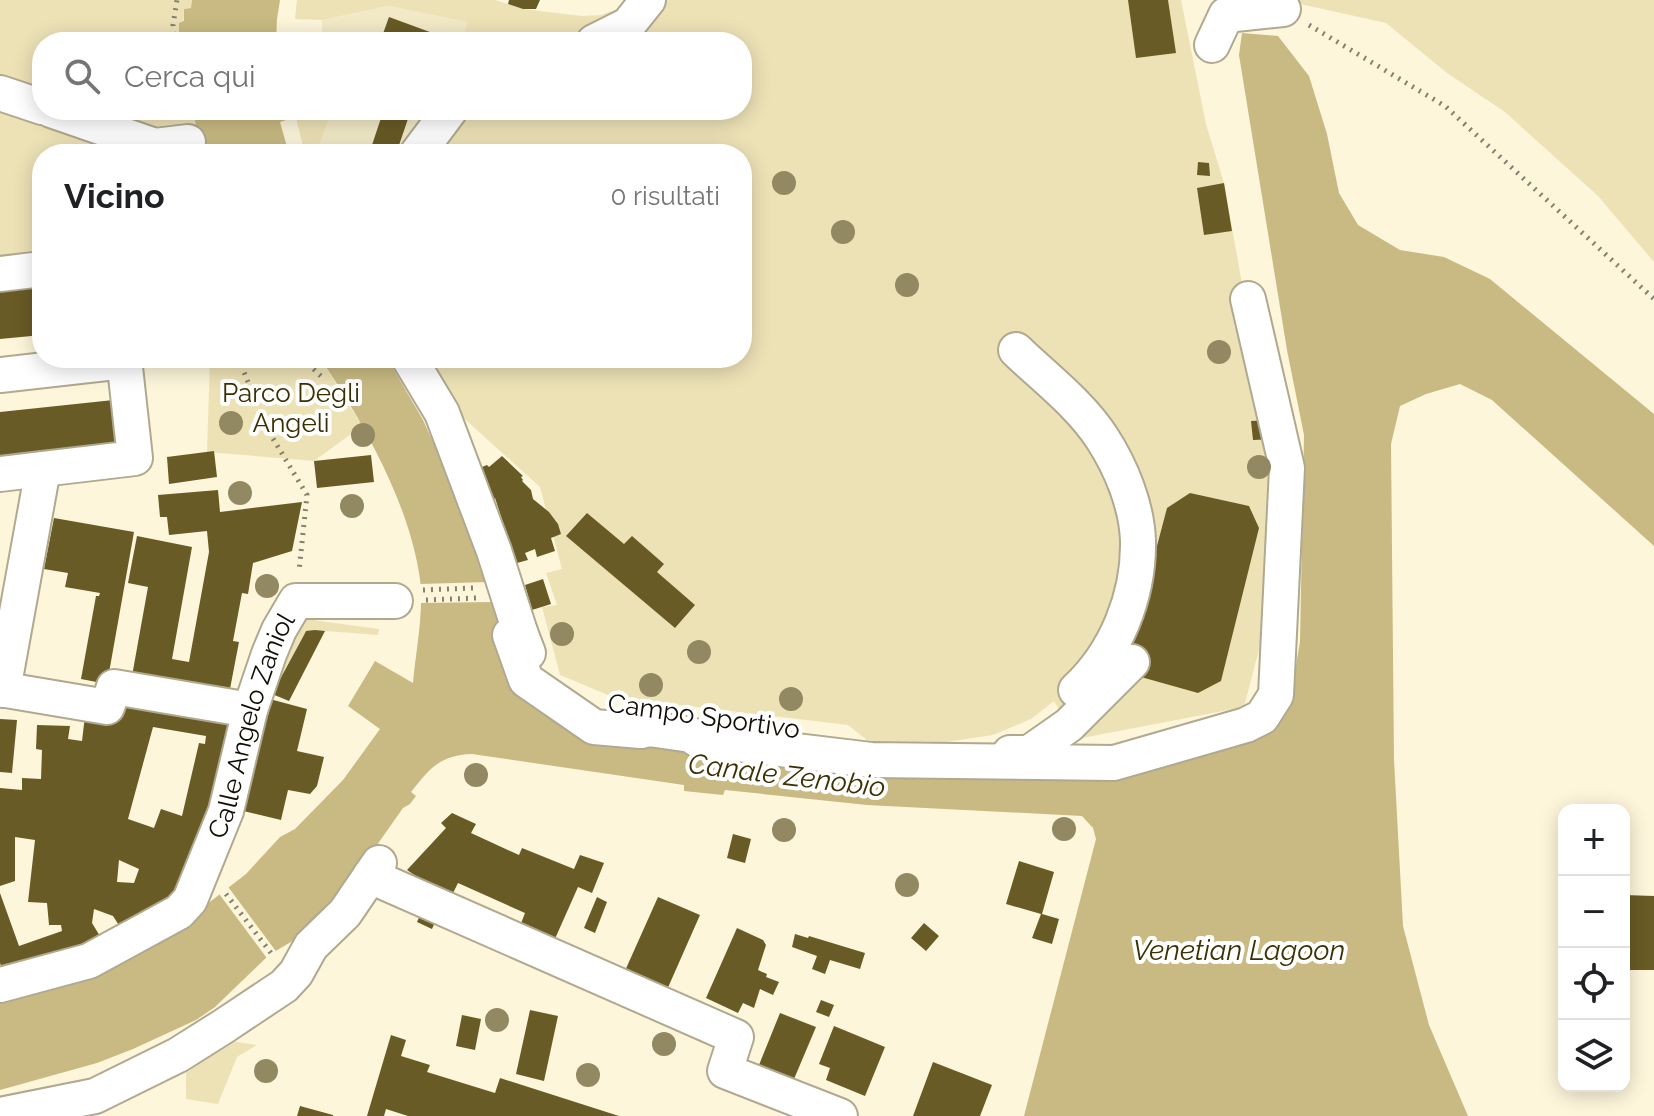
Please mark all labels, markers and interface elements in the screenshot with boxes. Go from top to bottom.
search box [32,32,752,120]
icon: search [60,54,104,98]
text: Cerca qui [124,59,256,94]
text: Vicino [64,176,165,216]
text: 0 risultati [610,181,720,211]
park label: Parco Degli Angeli [222,378,360,438]
street label: Calle Angelo Zaniol [202,607,301,843]
street label: Campo Sportivo [606,688,802,744]
water label: Canale Zenobio [687,747,887,804]
map controls [1558,804,1630,1092]
button: + [1558,804,1630,876]
button: − [1558,876,1630,948]
water label: Venetian Lagoon [1133,934,1345,967]
button: locate [1558,948,1630,1020]
button: layers [1558,1020,1630,1092]

